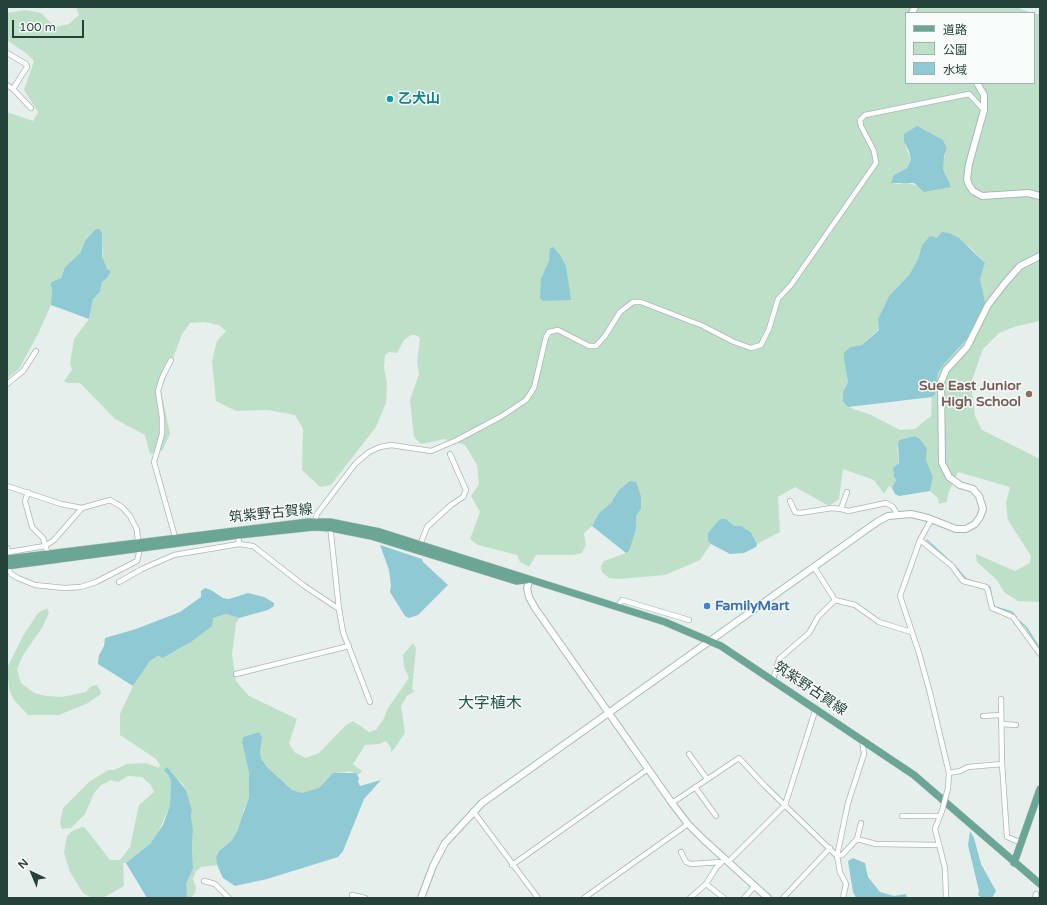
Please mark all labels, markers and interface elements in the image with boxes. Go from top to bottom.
scale bar [14,12,86,38]
legend [905,12,1035,84]
text: 100 m [19,20,56,34]
text: 道路 [943,23,967,37]
text: 公園 [943,43,967,57]
text: 水域 [943,63,967,77]
place label: 乙犬山 [398,91,440,107]
marker: 乙犬山 [385,94,395,104]
place label: Sue East Junior High School [919,378,1021,410]
marker: Sue East Junior High School [1024,389,1034,399]
street label: 筑紫野古賀線 [228,501,314,527]
place label: FamilyMart [715,598,790,614]
marker: FamilyMart [702,601,712,611]
street label: 筑紫野古賀線 [770,659,850,719]
district label: 大字植木 [458,694,522,714]
north arrow [12,853,52,893]
text: N [16,856,31,872]

